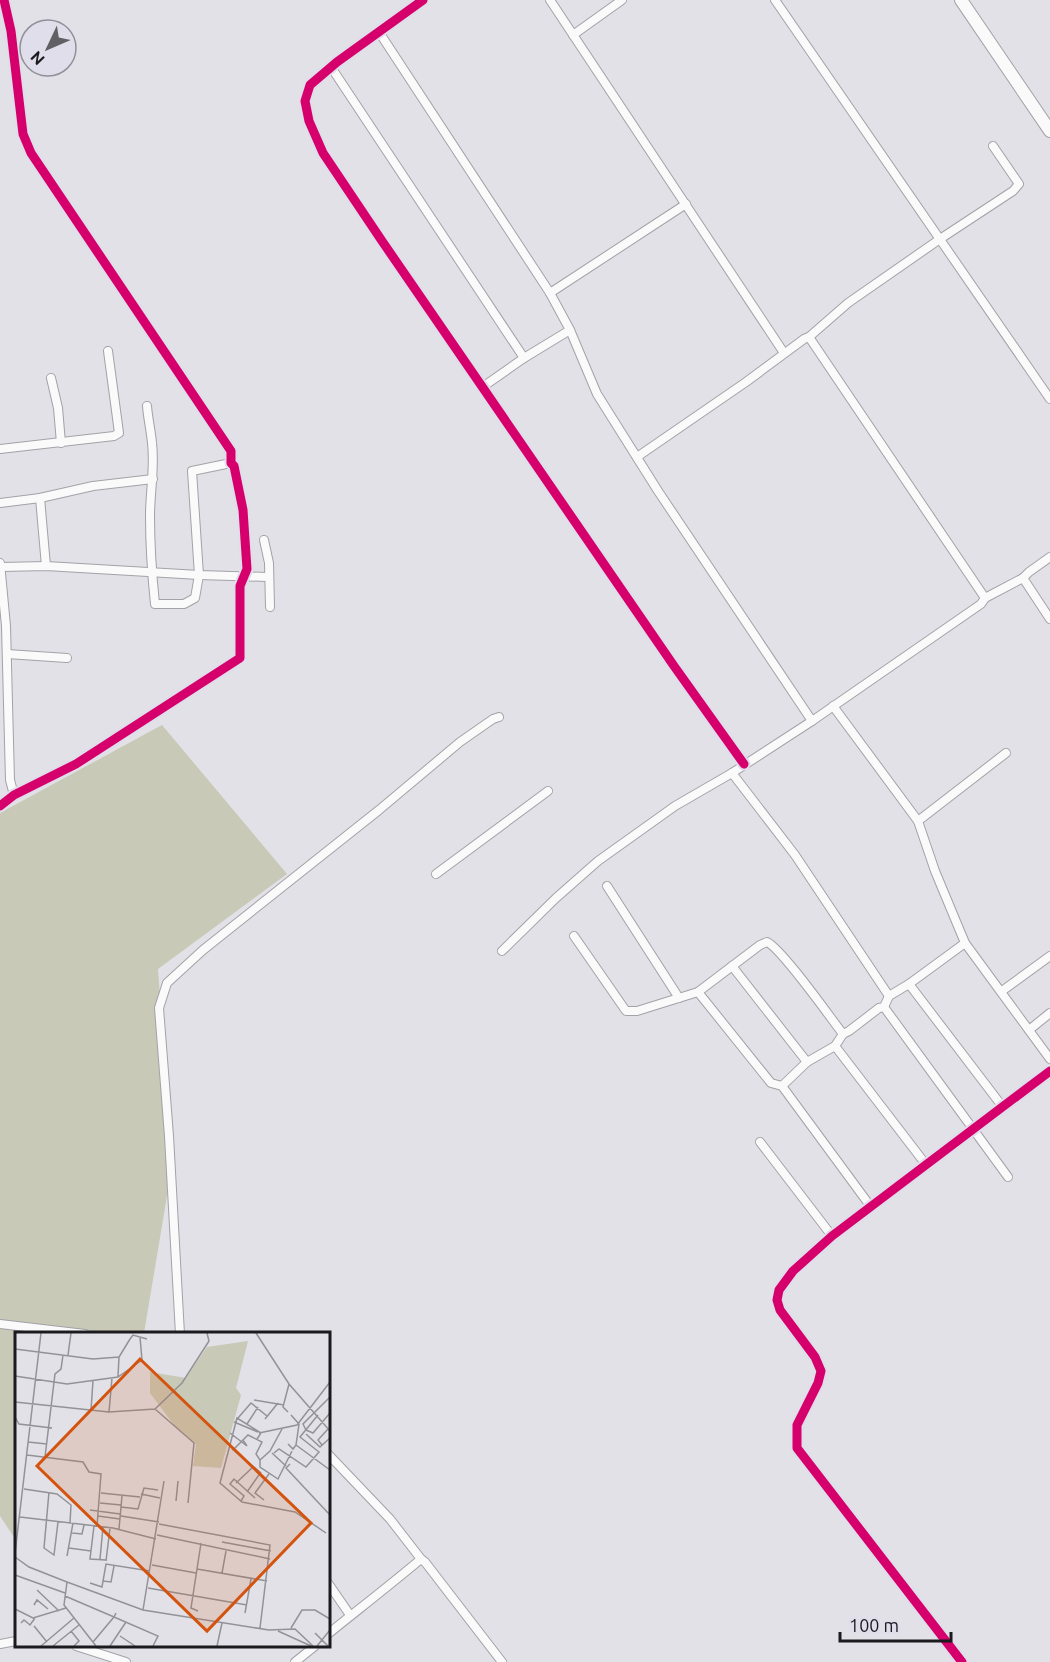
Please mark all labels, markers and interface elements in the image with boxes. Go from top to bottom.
north arrow [18,18,78,78]
text: N [27,48,48,69]
inset map [15,1332,330,1647]
scale bar [840,1605,951,1643]
text: 100 m [849,1615,899,1635]

